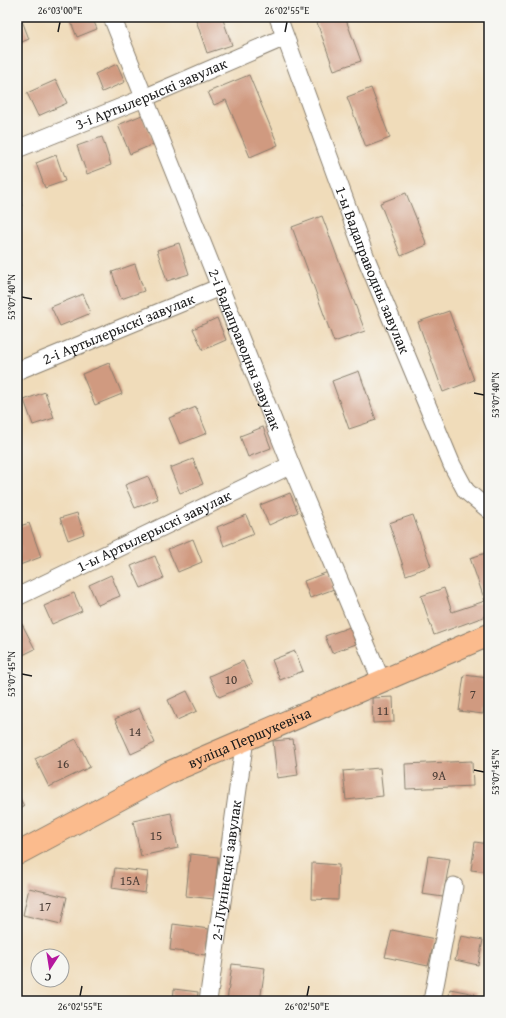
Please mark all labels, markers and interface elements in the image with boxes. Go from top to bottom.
text: 26°03'00"E [38,3,82,18]
text: 26°02'55"E [265,3,309,18]
street label: 3-і Артылерыскі завулак [72,52,230,135]
street label: 1-ы Вадаправодны завулак [331,183,416,357]
street label: 2-і Вадаправодны завулак [204,265,287,433]
text: 53°07'40"N [4,274,19,320]
street label: 2-і Артылерыскі завулак [39,288,198,369]
text: 53°07'40"N [488,372,503,418]
street label: 1-ы Артылерыскі завулак [73,484,235,577]
text: 53°07'45"N [4,651,19,697]
house number: 10 [225,670,237,689]
house number: 7 [470,685,476,704]
street label: вуліца Першукевіча [184,701,315,773]
house number: 11 [377,701,389,720]
house number: 14 [129,722,141,741]
text: 53°07'45"N [488,749,503,795]
house number: 16 [57,754,69,773]
house number: 9А [432,766,446,785]
street label: 2-і Лунінецкі завулак [206,799,246,942]
house number: 15 [150,826,162,845]
house number: 15А [120,871,140,890]
house number: 17 [39,897,51,916]
north arrow [30,948,70,988]
text: С [43,969,53,986]
text: 26°02'55"E [58,999,102,1014]
text: 26°02'50"E [285,999,329,1014]

